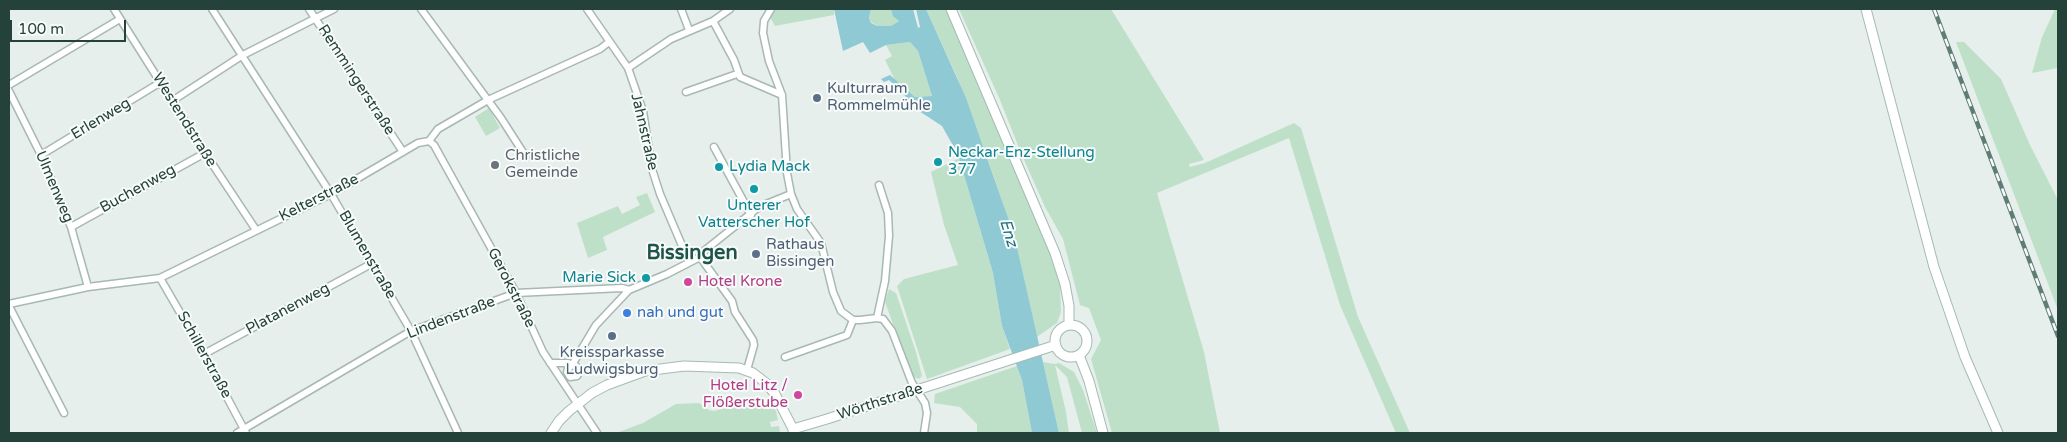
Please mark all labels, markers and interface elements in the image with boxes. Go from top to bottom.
scale bar [12,10,129,42]
text: 100 m [18,20,64,38]
street label: Remmingerstraße [314,21,398,139]
street label: Westendstraße [148,70,220,170]
place label: Kulturraum Rommelmühle [827,80,931,115]
street label: Jahnstraße [626,92,662,172]
marker: Kulturraum Rommelmühle [811,92,823,104]
street label: Erlenweg [68,94,134,144]
place label: Neckar-Enz-Stellung 377 [948,144,1095,179]
place label: Christliche Gemeinde [505,147,580,182]
street label: Ulmenweg [31,149,77,225]
marker: Neckar-Enz-Stellung 377 [932,156,944,168]
place label: Lydia Mack [729,158,810,176]
marker: Christliche Gemeinde [489,159,501,171]
street label: Buchenweg [97,161,179,217]
marker: Lydia Mack [713,161,725,173]
street label: Kelterstraße [276,170,362,226]
marker: Unterer Vatterscher Hof [748,183,760,195]
place label: Unterer Vatterscher Hof [698,197,810,232]
street label: Blumenstraße [334,208,400,302]
water label: Enz [995,217,1021,249]
place label: Rathaus Bissingen [766,236,834,271]
district label: Bissingen [646,242,738,266]
street label: Gerokstraße [483,245,539,331]
marker: Rathaus Bissingen [750,248,762,260]
place label: Marie Sick [562,269,636,287]
marker: Marie Sick [640,272,652,284]
place label: Hotel Krone [698,273,782,291]
marker: Hotel Krone [682,276,694,288]
street label: Platanenweg [243,279,333,339]
street label: Lindenstraße [404,293,498,343]
place label: nah und gut [637,304,724,322]
marker: nah und gut [621,307,633,319]
street label: Schillerstraße [173,308,235,402]
marker: Kreissparkasse Ludwigsburg [606,330,618,342]
place label: Kreissparkasse Ludwigsburg [559,344,665,379]
place label: Hotel Litz / Flößerstube [703,377,788,412]
street label: Wörthstraße [835,380,925,424]
marker: Hotel Litz / Flößerstube [792,389,804,401]

